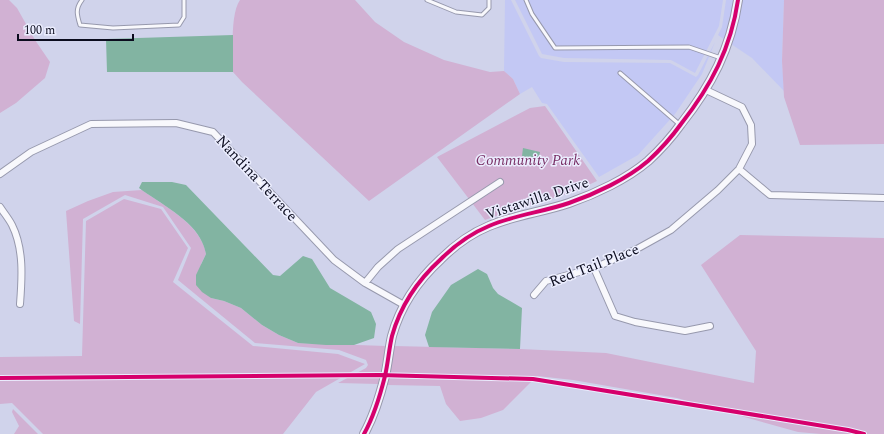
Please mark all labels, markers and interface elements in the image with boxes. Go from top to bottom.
scale bar [18,16,133,42]
text: 100 m [24,21,55,40]
street label: Nandina Terrace [210,130,303,227]
park label: Community Park [476,149,580,172]
street label: Vistawilla Drive [483,171,592,226]
street label: Red Tail Place [546,238,643,293]

